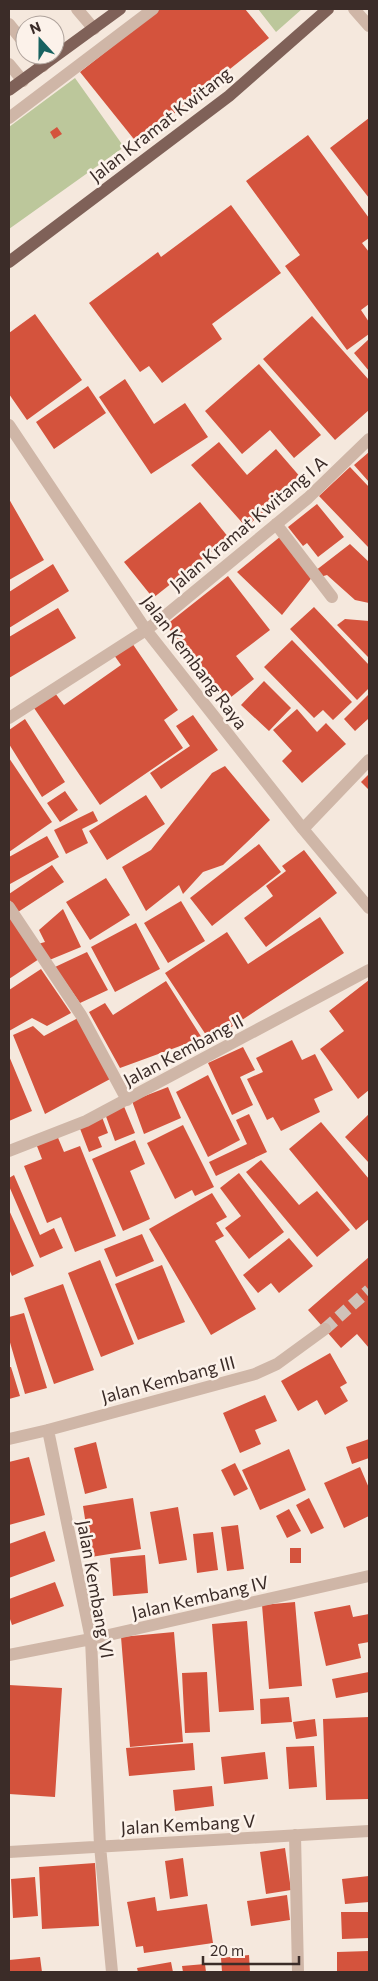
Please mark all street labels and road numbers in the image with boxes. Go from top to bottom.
street label: Jalan Kramat Kwitang [85,62,236,186]
street label: Jalan Kramat Kwitang I A [165,451,331,595]
street label: Jalan Kembang Raya [137,591,253,733]
street label: Jalan Kembang II [119,1009,247,1091]
street label: Jalan Kembang III [99,1351,237,1407]
street label: Jalan Kembang VI [73,1518,119,1660]
street label: Jalan Kembang IV [129,1571,271,1623]
street label: Jalan Kembang V [120,1809,256,1839]

